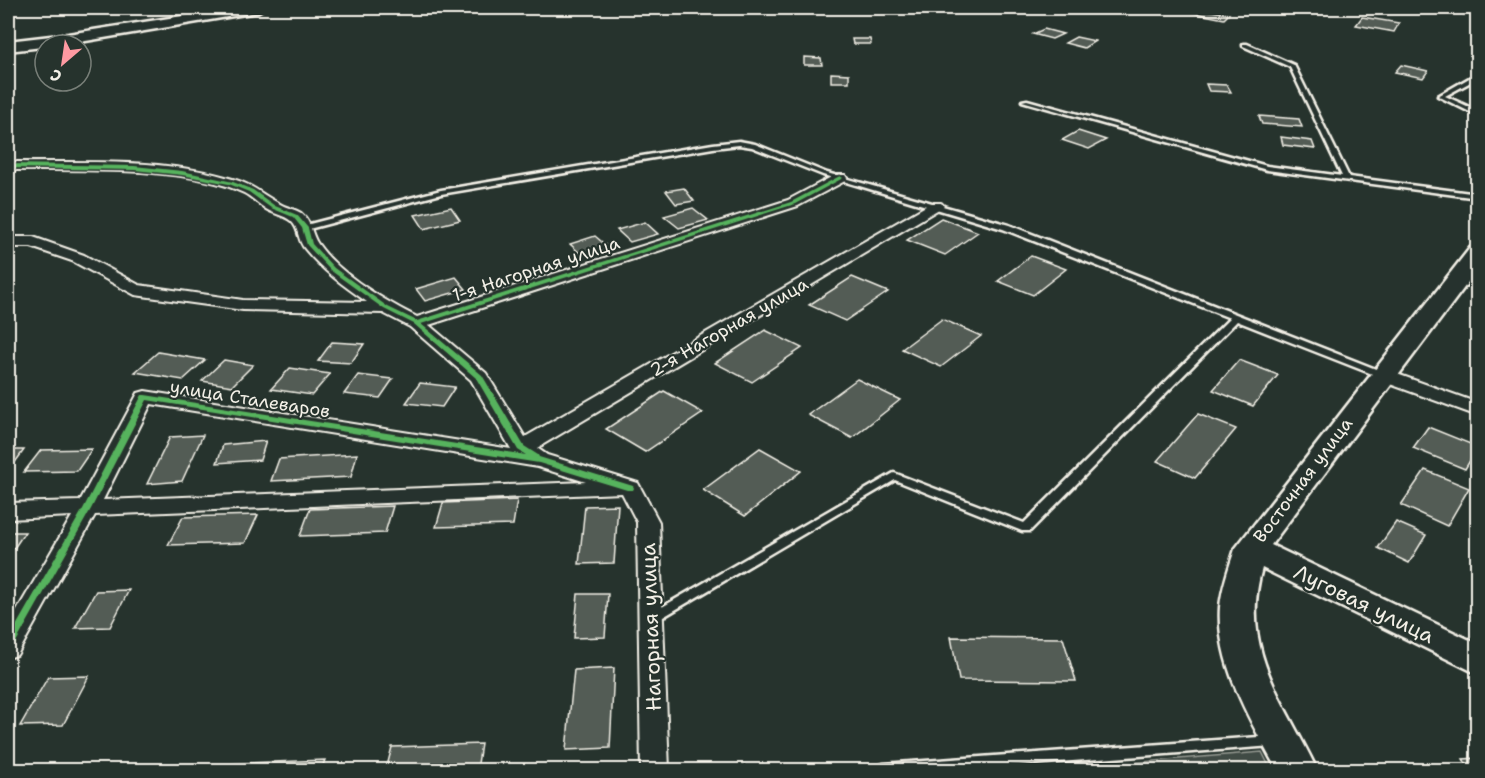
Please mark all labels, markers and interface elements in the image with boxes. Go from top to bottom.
north arrow [33,33,93,93]
text: С [46,64,65,87]
street label: 1-я Нагорная улица [449,231,623,307]
street label: 2-я Нагорная улица [645,272,813,382]
street label: улица Сталеваров [168,374,332,424]
street label: Восточная улица [1248,412,1358,548]
street label: Нагорная улица [634,542,668,712]
street label: Луговая улица [1289,558,1439,650]

